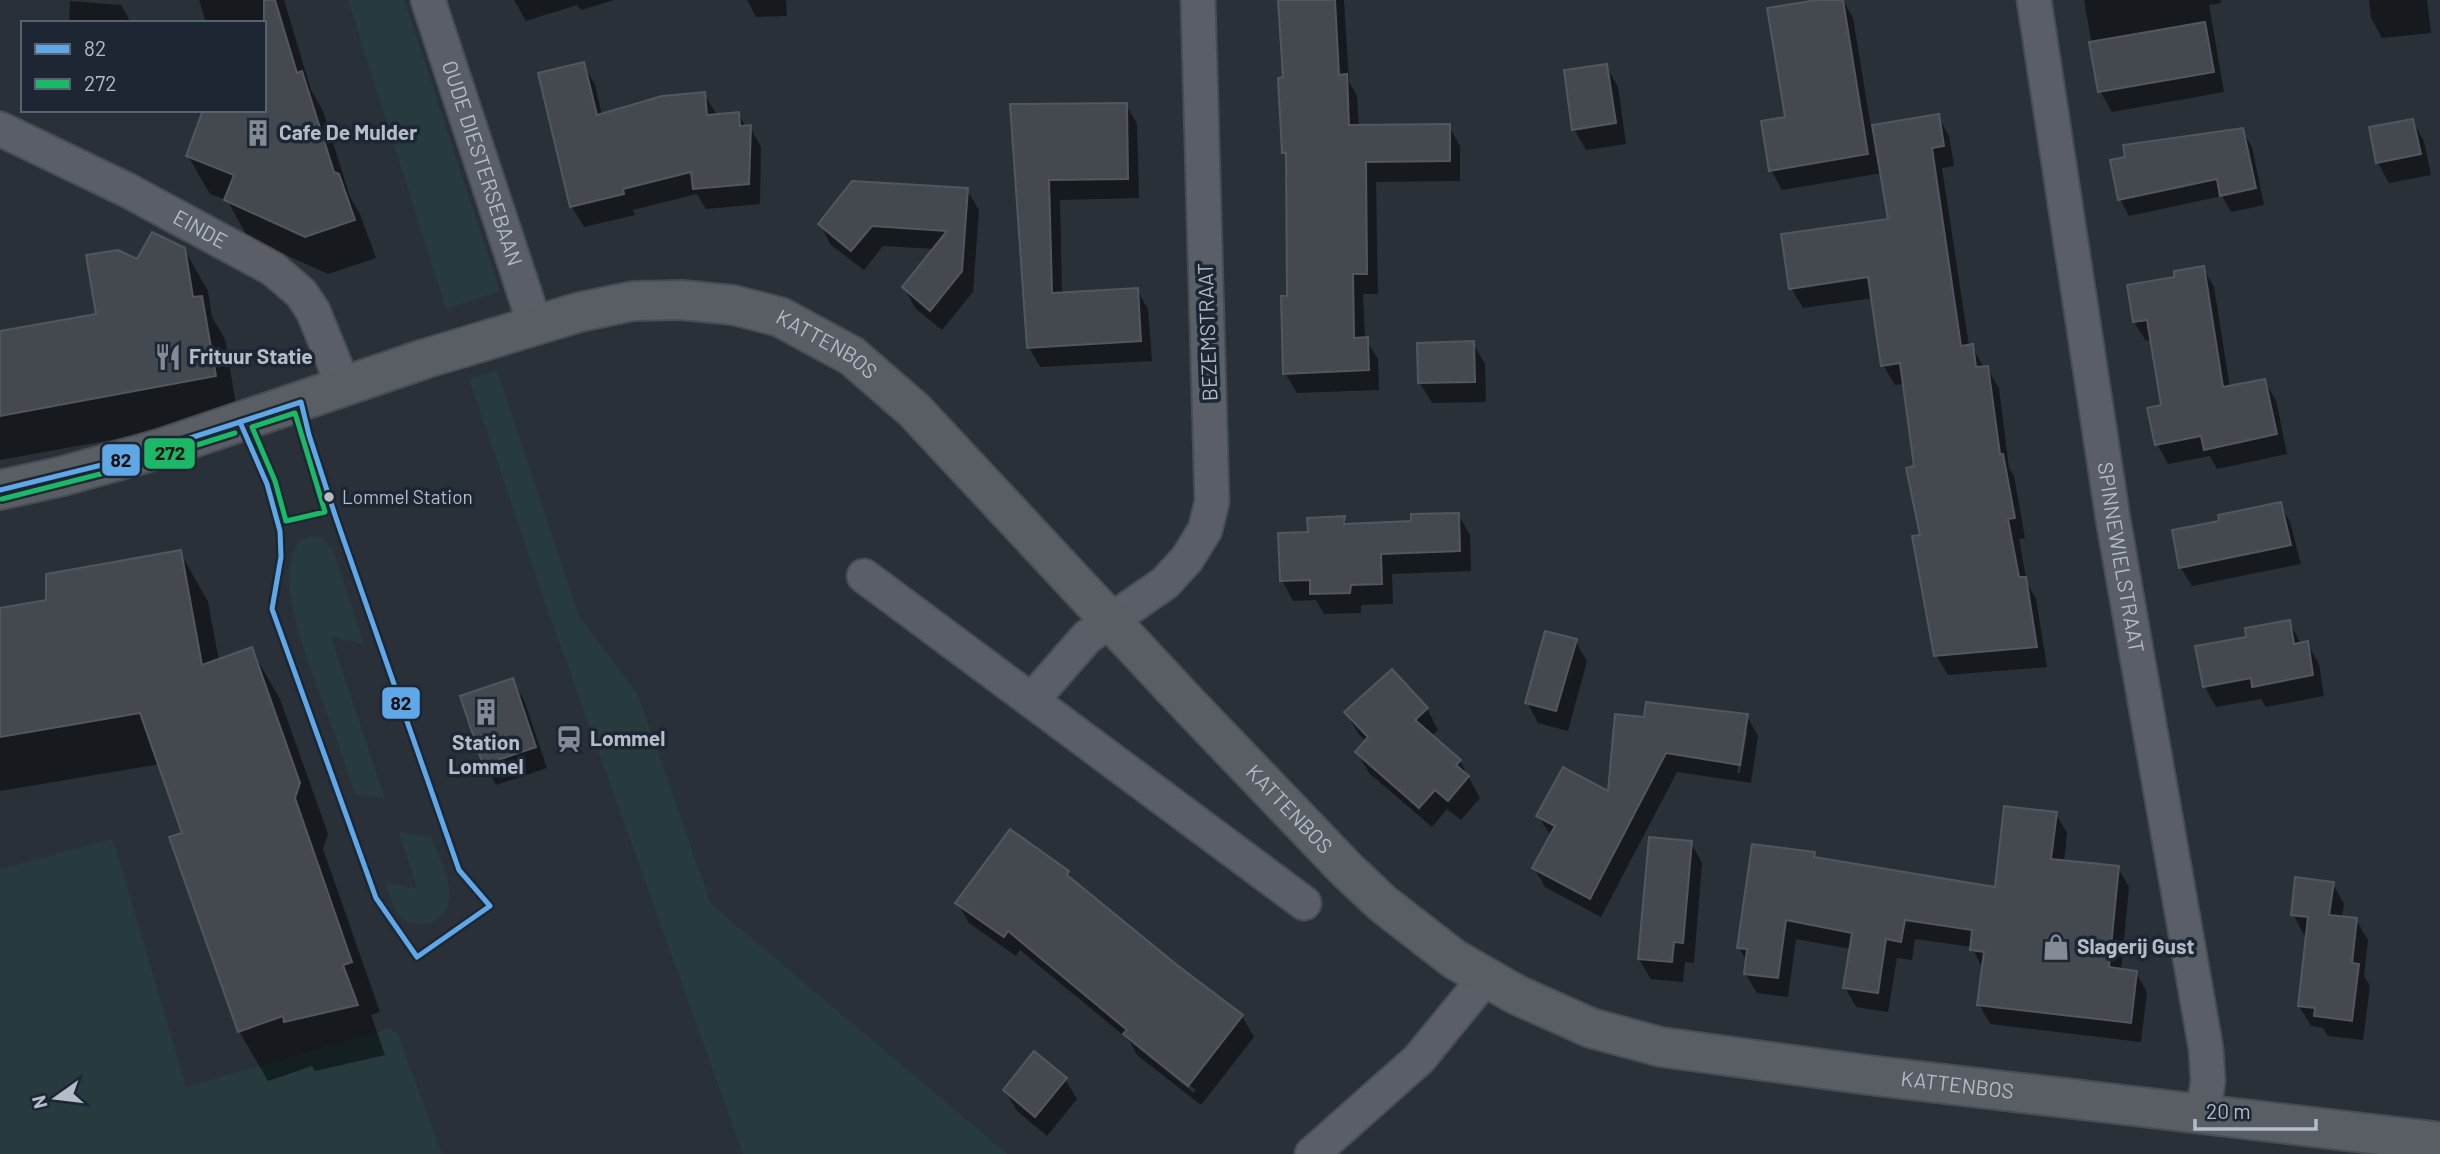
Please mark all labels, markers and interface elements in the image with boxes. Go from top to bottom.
legend [21,21,266,112]
text: 82 [84,35,106,60]
street label: OUDE DIESTERSEBAAN [438,57,529,269]
text: 272 [84,70,116,95]
building icon: Cafe De Mulder [243,118,273,148]
place label: Cafe De Mulder [279,119,417,144]
street label: EINDE [169,203,232,253]
street label: BEZEMSTRAAT [1192,262,1221,402]
street label: KATTENBOS [772,303,883,383]
restaurant icon: Frituur Statie [153,342,183,372]
place label: Frituur Statie [189,343,313,368]
line badge: 272 [143,437,196,470]
text: 272 [155,441,185,464]
line badge: 82 [101,443,141,477]
text: 82 [111,448,131,471]
street label: SPINNEWIELSTRAAT [2093,460,2150,654]
place label: Lommel Station [342,485,473,508]
marker: Lommel Station [322,490,336,504]
line badge: 82 [381,686,421,720]
text: 82 [391,691,411,714]
building icon: Station Lommel [471,697,501,727]
station icon: Lommel [554,724,584,754]
place label: Lommel [590,725,665,750]
place label: Station Lommel [448,729,524,778]
street label: KATTENBOS [1242,759,1338,858]
shop icon: Slagerij Gust [2041,932,2071,962]
place label: Slagerij Gust [2077,933,2195,958]
north arrow [21,1063,91,1133]
street label: KATTENBOS [1899,1065,2015,1103]
scale bar [2195,1088,2316,1132]
text: N [26,1093,52,1111]
text: 20 m [2206,1098,2251,1123]

